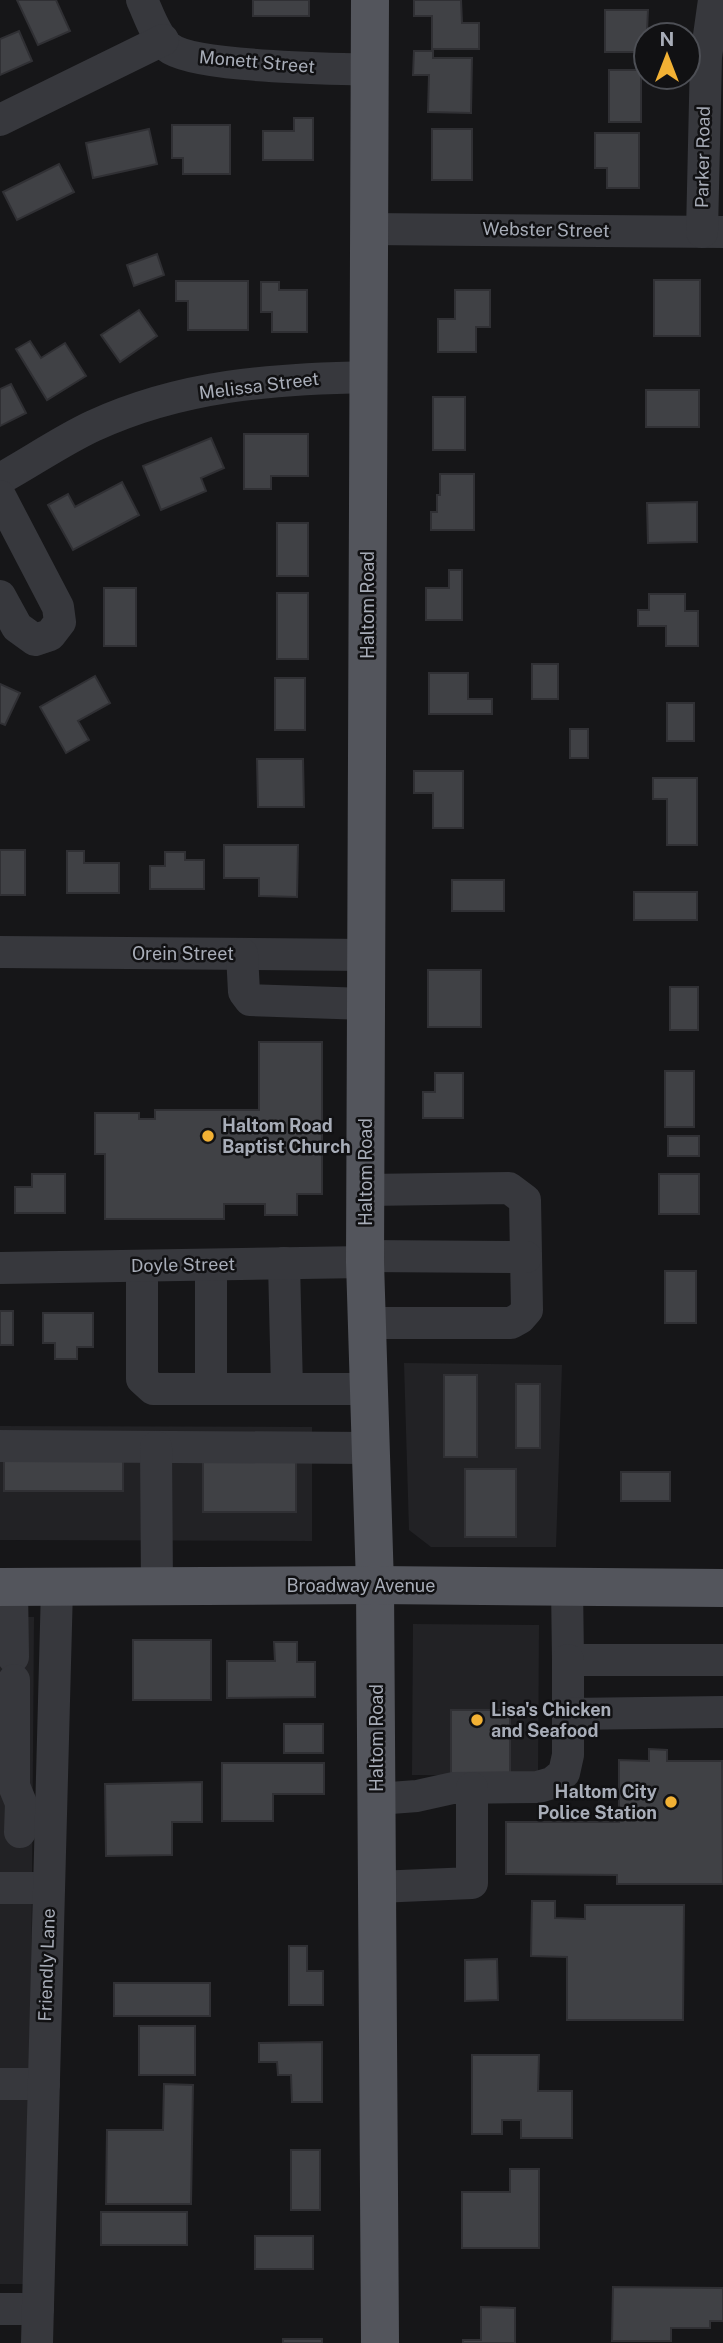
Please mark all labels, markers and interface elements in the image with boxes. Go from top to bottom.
north arrow [632,21,702,91]
text: N [660,28,674,50]
street label: Monett Street [198,46,316,77]
street label: Parker Road [691,106,714,208]
street label: Webster Street [482,218,610,241]
street label: Melissa Street [198,368,320,403]
street label: Haltom Road [357,551,378,659]
street label: Orein Street [132,943,234,964]
place label: Haltom Road Baptist Church [222,1115,351,1157]
street label: Haltom Road [355,1118,376,1226]
marker: Haltom Road Baptist Church [200,1128,216,1144]
street label: Doyle Street [131,1253,235,1276]
street label: Broadway Avenue [287,1575,435,1596]
street label: Haltom Road [366,1684,387,1792]
place label: Lisa's Chicken and Seafood [491,1699,611,1741]
marker: Lisa's Chicken and Seafood [469,1712,485,1728]
place label: Haltom City Police Station [538,1781,657,1823]
marker: Haltom City Police Station [663,1794,679,1810]
street label: Friendly Lane [34,1908,59,2022]

